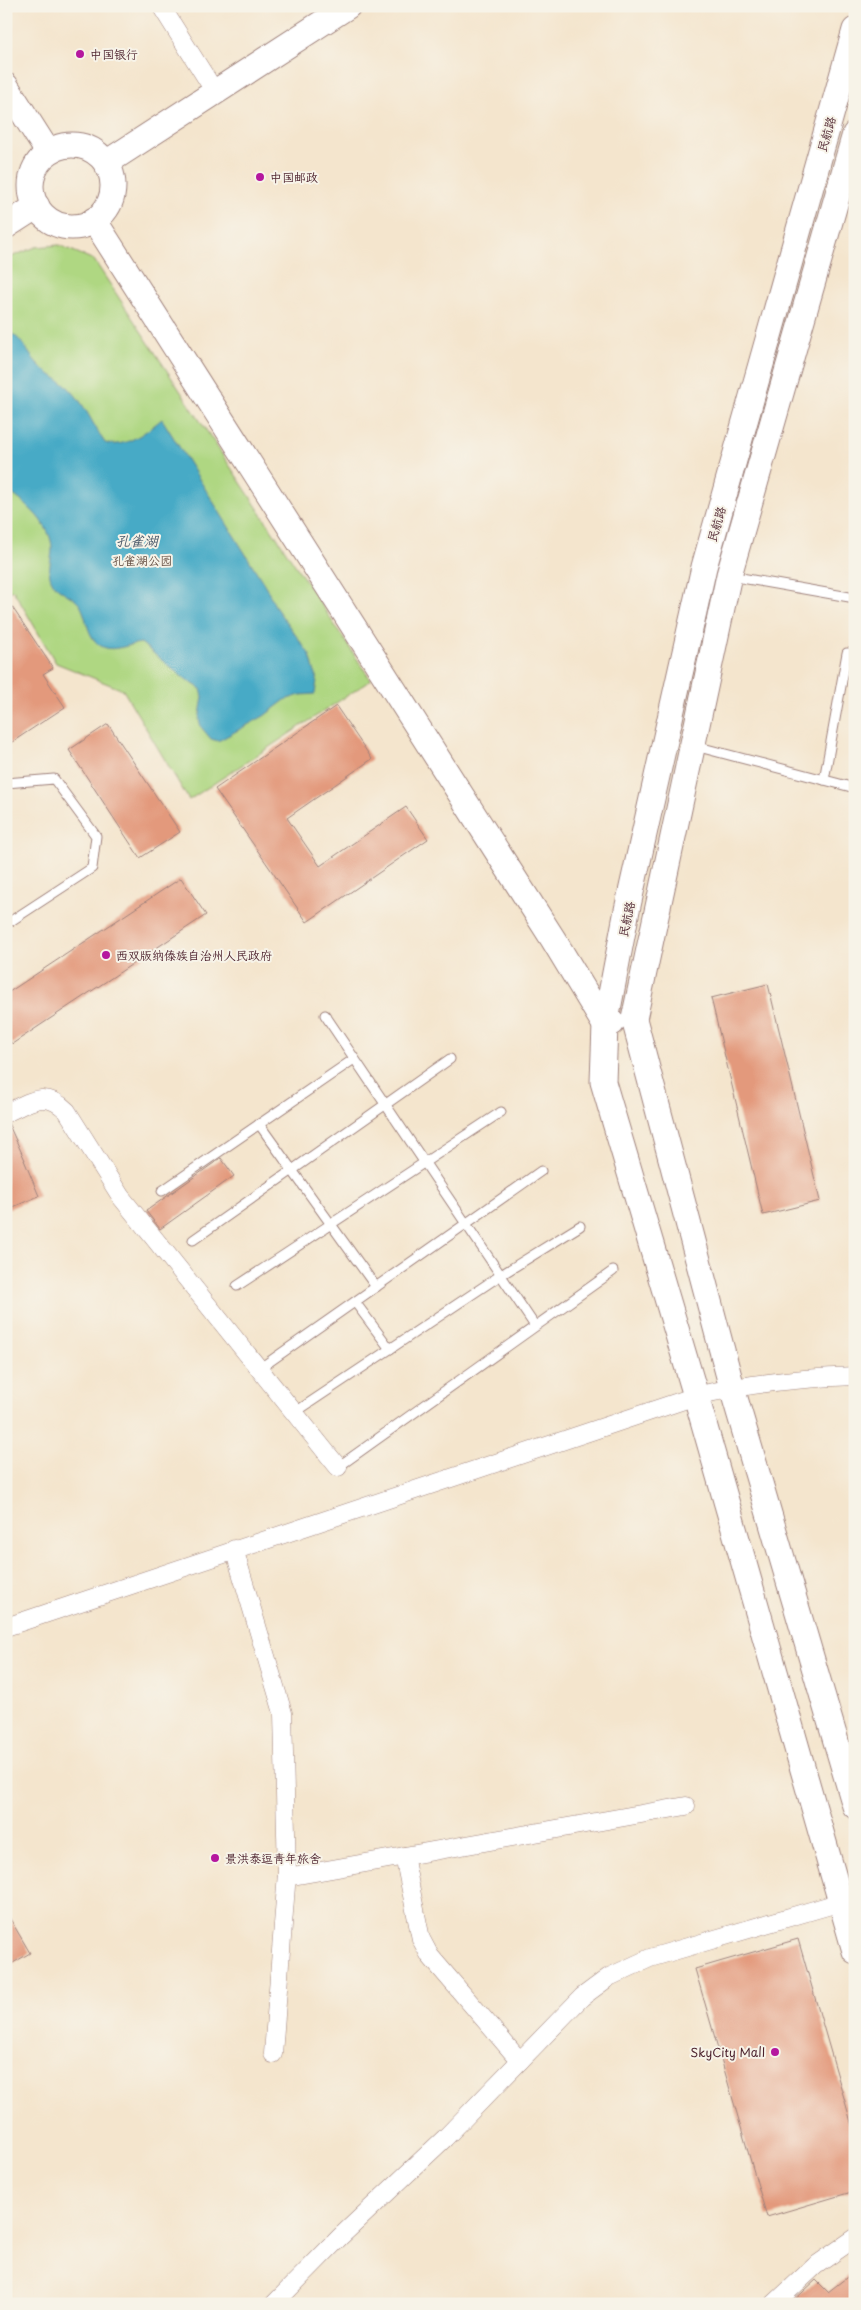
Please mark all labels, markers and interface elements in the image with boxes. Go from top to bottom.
place label: 中国银行 [90,45,138,63]
marker: 中国银行 [74,48,86,60]
street label: 民航路 [812,114,840,154]
place label: 中国邮政 [270,168,318,186]
marker: 中国邮政 [254,171,266,183]
street label: 民航路 [702,504,730,544]
water label: 孔雀湖 [116,530,160,551]
park label: 孔雀湖公园 [112,551,172,569]
street label: 民航路 [613,900,639,938]
place label: 西双版纳傣族自治州人民政府 [116,946,272,964]
marker: 西双版纳傣族自治州人民政府 [100,949,112,961]
place label: 景洪泰逗青年旅舍 [225,1849,321,1867]
marker: 景洪泰逗青年旅舍 [209,1852,221,1864]
place label: SkyCity Mall [690,2043,765,2061]
marker: SkyCity Mall [769,2046,781,2058]

